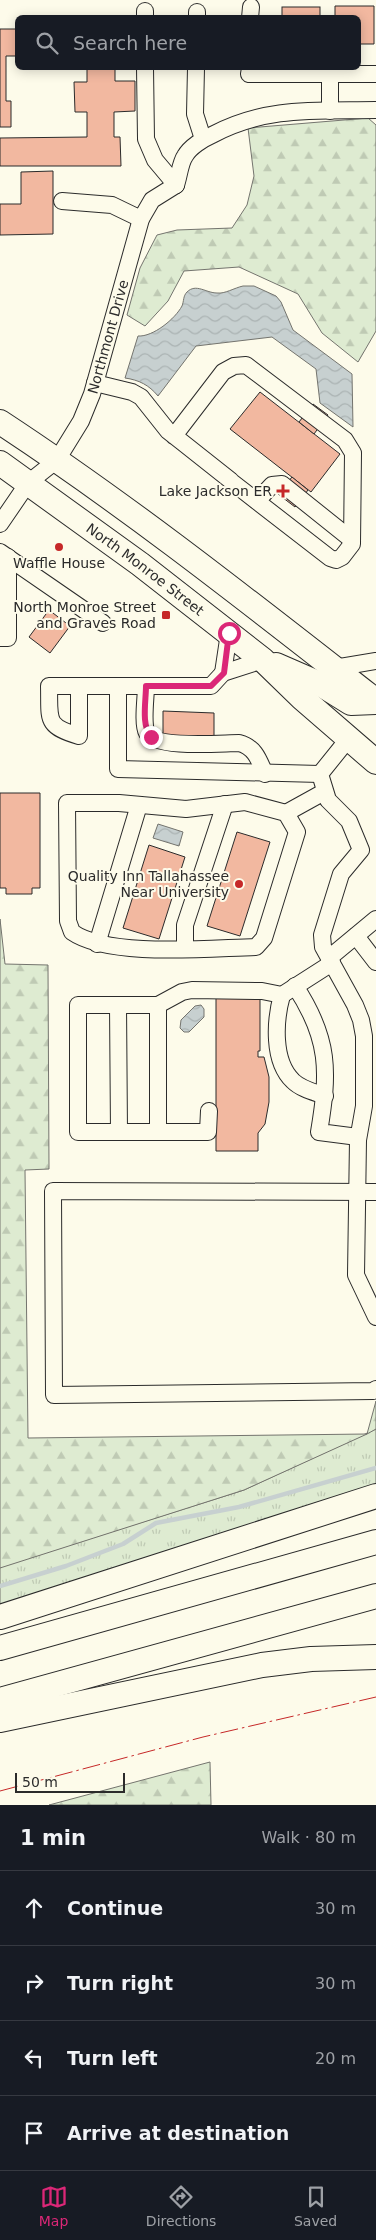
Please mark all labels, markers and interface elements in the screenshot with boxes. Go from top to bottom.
search box [15,15,361,70]
icon: search [33,29,61,57]
text: Search here [73,32,187,54]
street label: Northmont Drive [84,278,132,396]
place label: Lake Jackson ER [159,483,272,499]
marker: Lake Jackson ER [276,484,290,498]
street label: North Monroe Street [83,520,207,619]
marker: Waffle House [53,541,65,553]
place label: Waffle House [13,555,105,571]
place label: North Monroe Street and Graves Road [13,599,157,631]
marker: North Monroe Street and Graves Road [160,609,172,621]
route start [218,622,241,645]
route end [140,726,163,749]
place label: Quality Inn Tallahassee Near University [68,868,229,900]
marker: Quality Inn Tallahassee Near University [233,878,245,890]
scale bar [15,1770,125,1793]
text: 50 m [22,1774,58,1790]
text: 1 min [20,1826,86,1850]
text: Walk · 80 m [261,1828,356,1847]
icon: ahead [20,1894,48,1922]
text: Continue [67,1897,163,1919]
text: 30 m [315,1899,356,1918]
icon: right [20,1969,48,1997]
text: Turn right [67,1972,173,1994]
text: 30 m [315,1974,356,1993]
icon: left [20,2044,48,2072]
text: Turn left [67,2047,158,2069]
text: 20 m [315,2049,356,2068]
icon: arrive [20,2119,48,2147]
text: Arrive at destination [67,2122,289,2144]
tab: Map [39,2183,68,2229]
tab: Directions [146,2183,216,2229]
tab: Saved [294,2183,337,2229]

